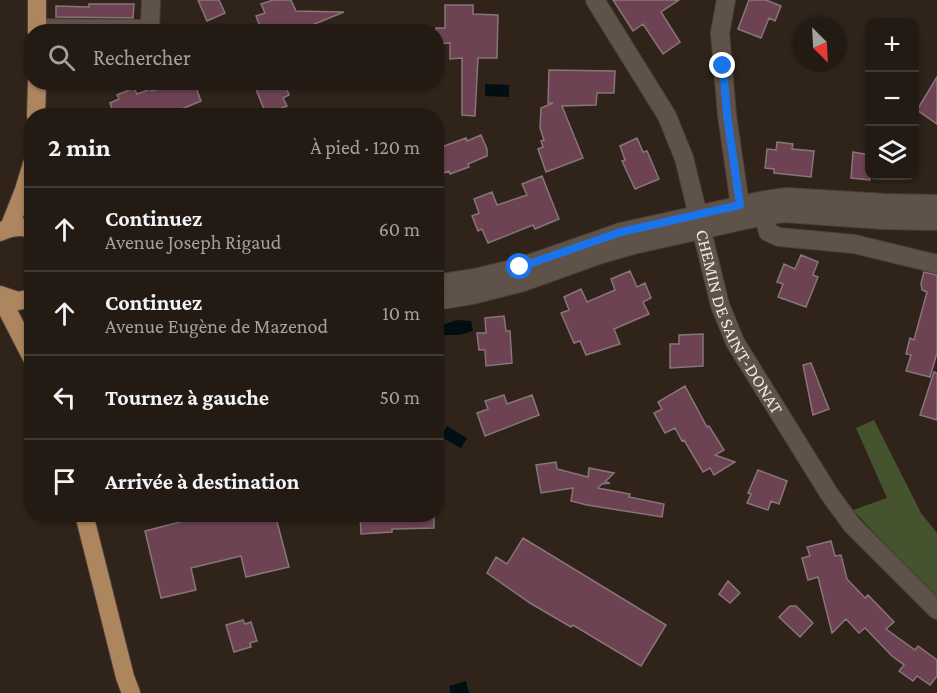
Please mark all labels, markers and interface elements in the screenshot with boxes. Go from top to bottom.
north arrow [793,18,847,72]
map controls [865,18,919,180]
button: + [865,18,919,72]
search box [24,24,444,90]
icon: search [45,41,78,74]
text: Rechercher [93,45,191,70]
route end [709,52,735,78]
button: − [865,72,919,126]
button: layers [865,126,919,180]
text: 2 min [48,133,111,162]
text: À pied · 120 m [310,136,420,158]
text: Continuez [105,206,202,231]
icon: ahead [48,213,81,246]
text: 60 m [379,218,420,240]
street label: CHEMIN DE SAINT-DONAT [692,228,787,418]
text: Avenue Joseph Rigaud [105,231,281,253]
route start [506,253,532,279]
text: Continuez [105,290,202,315]
icon: ahead [48,297,81,330]
text: 10 m [382,302,420,324]
text: Avenue Eugène de Mazenod [105,315,328,337]
icon: left [48,381,81,414]
text: Tournez à gauche [105,385,269,410]
text: 50 m [379,386,420,408]
icon: arrive [48,465,81,498]
text: Arrivée à destination [105,469,299,494]

